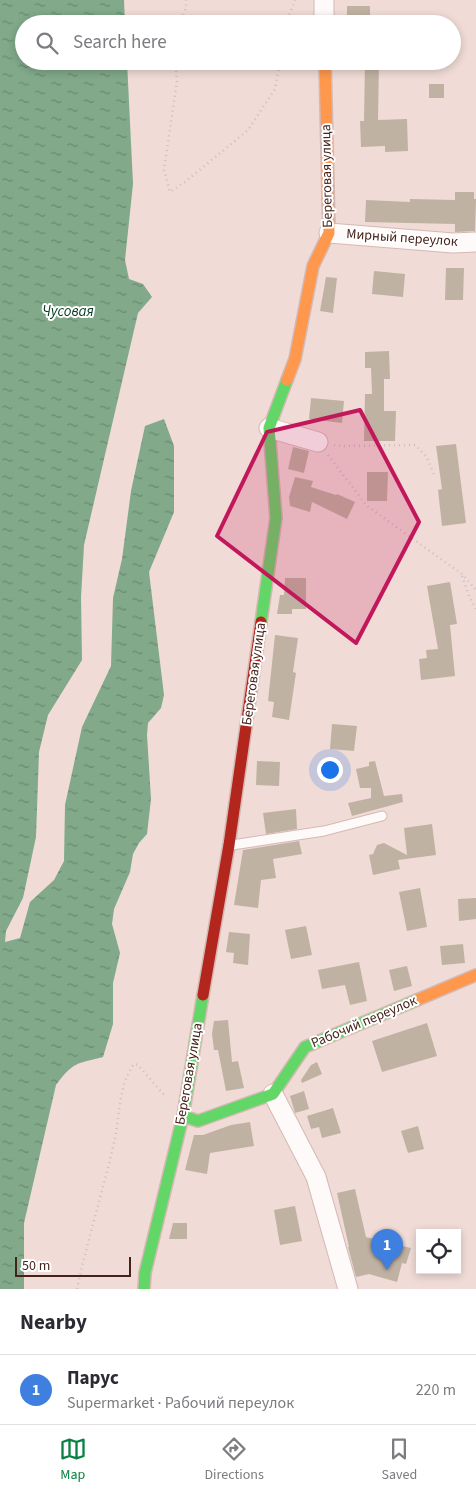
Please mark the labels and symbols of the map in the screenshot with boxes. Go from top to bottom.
street label: Береговая улица [316,124,338,228]
street label: Мирный переулок [346,224,458,252]
water label: Чусовая [42,301,94,322]
street label: Береговая улица [237,621,271,727]
your location [317,757,343,783]
street label: Рабочий переулок [308,991,420,1053]
street label: Береговая улица [170,1021,208,1127]
pin: 1 [371,1229,403,1270]
scale bar [15,1254,131,1277]

